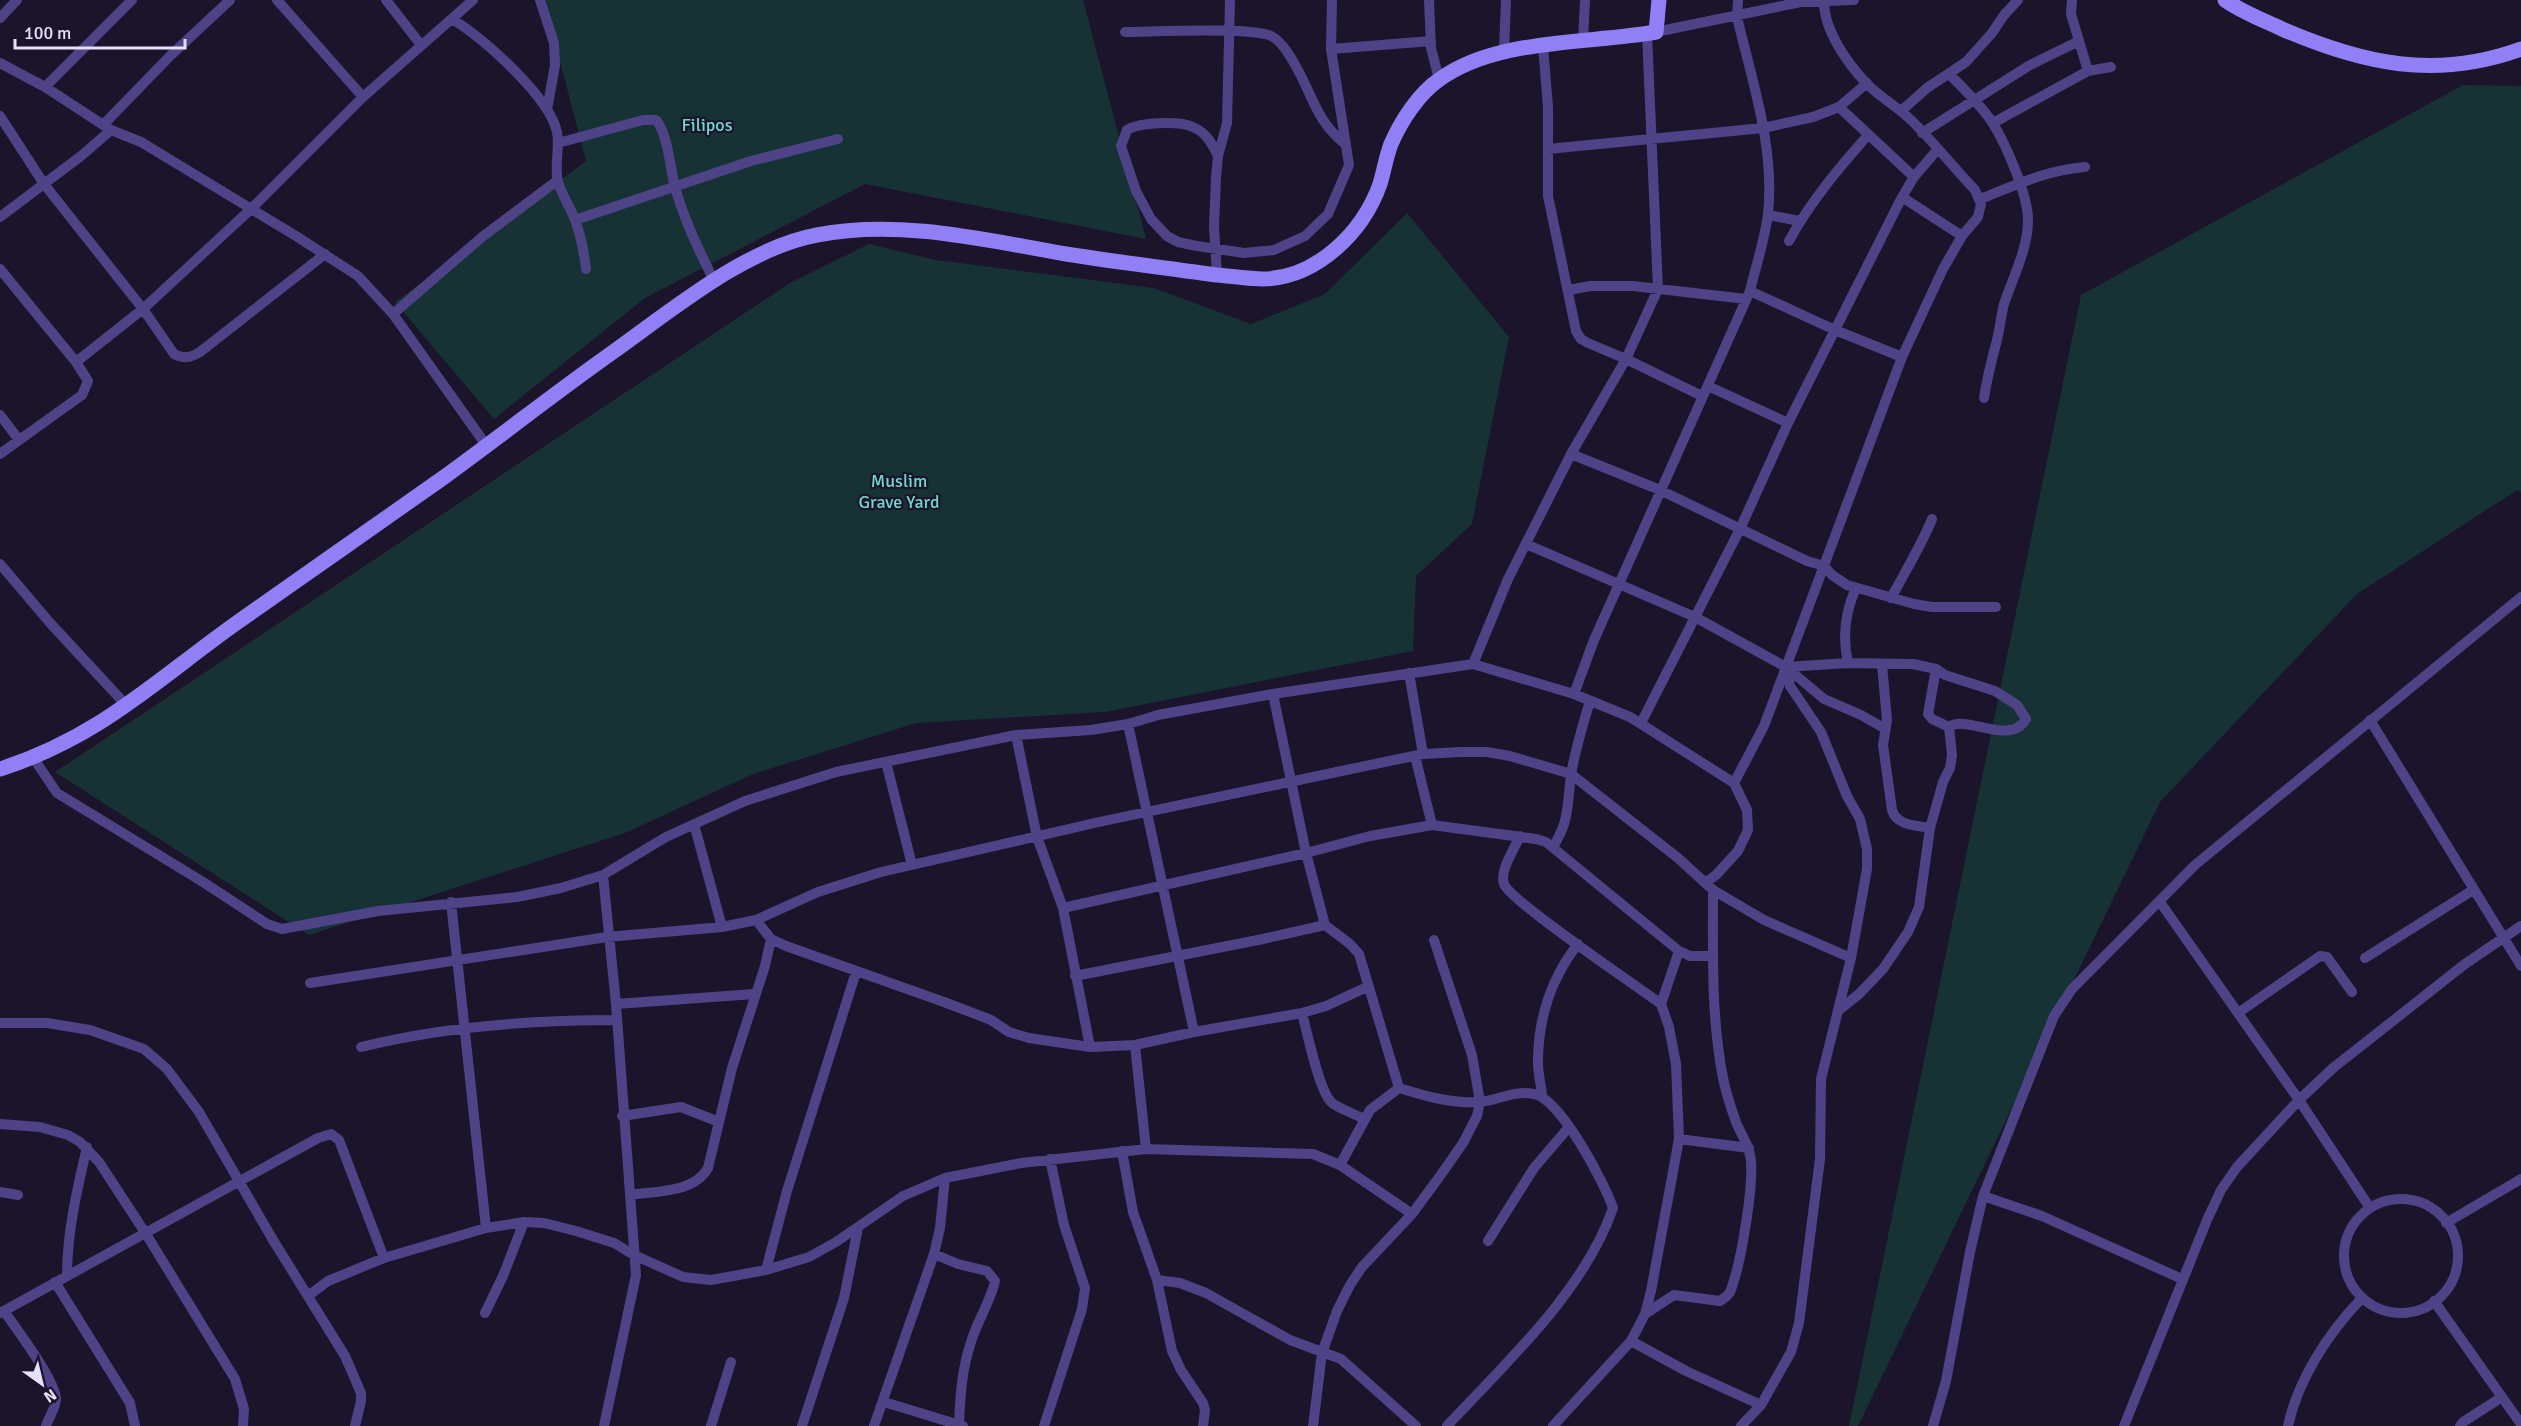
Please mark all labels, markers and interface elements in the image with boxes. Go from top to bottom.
scale bar [15,12,184,50]
text: 100 m [24,22,71,44]
park label: Filipos [681,114,733,136]
park label: Muslim Grave Yard [858,470,940,513]
north arrow [12,1354,72,1414]
text: N [40,1384,60,1407]

